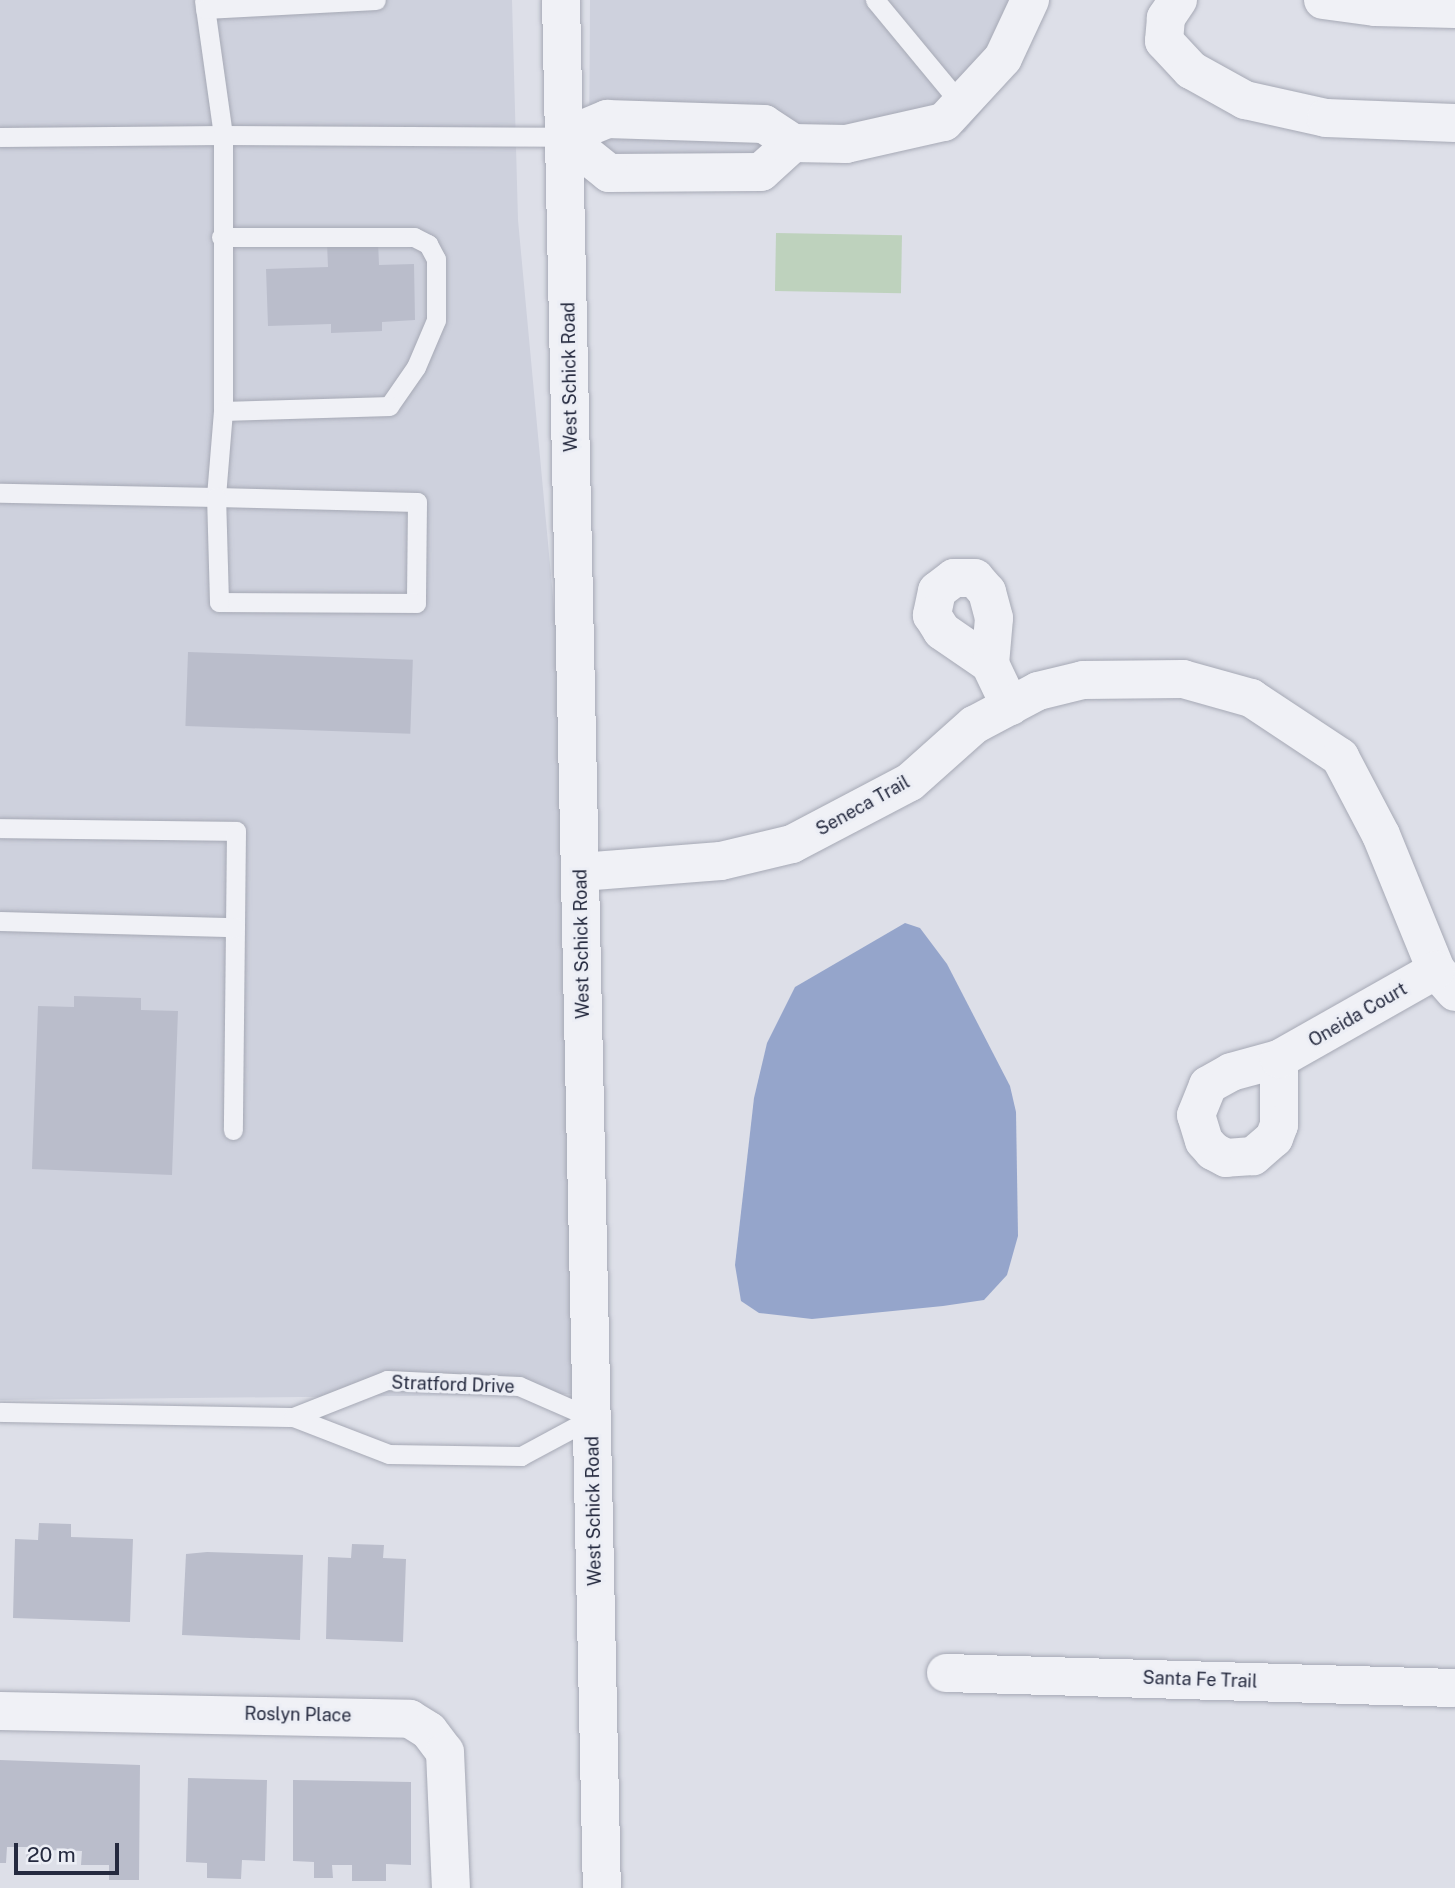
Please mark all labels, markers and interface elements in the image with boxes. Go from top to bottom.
street label: West Schick Road [558,302,582,452]
street label: Seneca Trail [812,771,914,841]
street label: West Schick Road [570,869,594,1019]
street label: Oneida Court [1305,978,1411,1052]
street label: Stratford Drive [391,1372,515,1398]
street label: West Schick Road [582,1436,606,1586]
street label: Santa Fe Trail [1142,1667,1258,1693]
street label: Roslyn Place [244,1703,352,1727]
scale bar [18,1828,122,1872]
text: 20 m [27,1842,76,1867]

